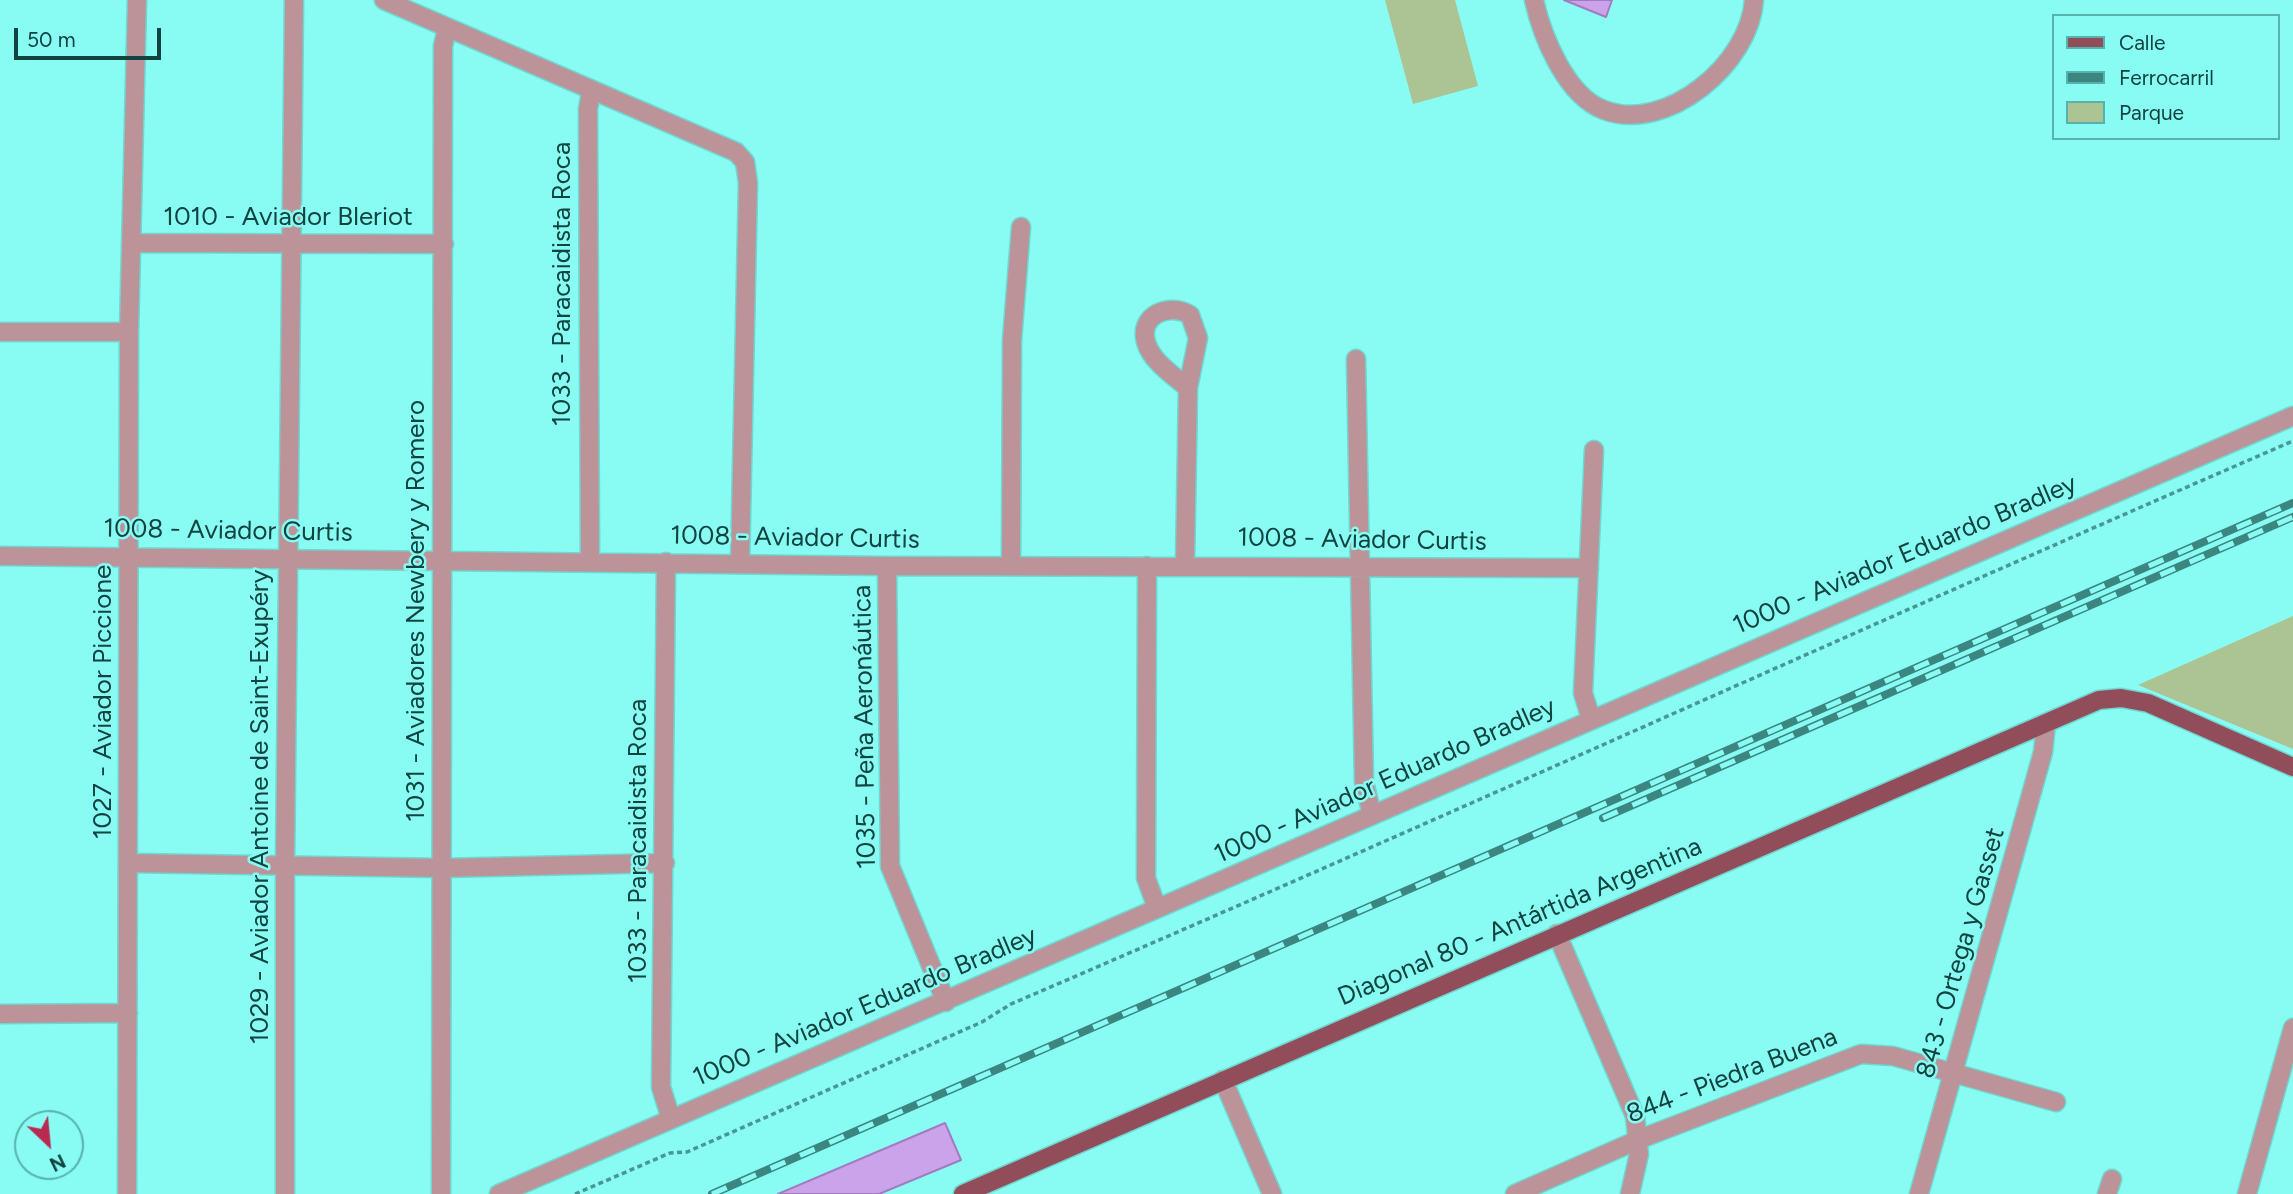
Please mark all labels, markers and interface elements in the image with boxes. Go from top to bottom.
scale bar [18,14,164,58]
legend [2052,14,2279,140]
text: 50 m [27,27,76,52]
text: Calle [2119,30,2166,55]
text: Ferrocarril [2119,65,2214,90]
text: Parque [2119,100,2184,125]
street label: 1033 - Paracaidista Roca [546,142,578,426]
street label: 1010 - Aviador Bleriot [163,201,413,233]
street label: 1031 - Aviadores Newbery y Romero [400,400,432,822]
street label: 1000 - Aviador Eduardo Bradley [1728,468,2082,642]
street label: 1008 - Aviador Curtis [103,513,353,549]
street label: 1008 - Aviador Curtis [670,520,920,556]
street label: 1008 - Aviador Curtis [1237,522,1487,558]
street label: 1027 - Aviador Piccione [87,565,119,839]
street label: 1029 - Aviador Antoine de Saint-Exupéry [244,570,276,1044]
street label: 1035 - Peña Aeronáutica [847,585,883,869]
street label: 1000 - Aviador Eduardo Bradley [1209,691,1561,871]
street label: 1033 - Paracaidista Roca [622,699,654,983]
street label: 843 - Ortega y Gasset [1910,824,2012,1082]
street label: Diagonal 80 - Antártida Argentina [1333,831,1707,1013]
street label: 1000 - Aviador Eduardo Bradley [688,920,1042,1094]
street label: 844 - Piedra Buena [1622,1021,1842,1131]
north arrow [14,1110,84,1180]
text: N [46,1149,69,1176]

